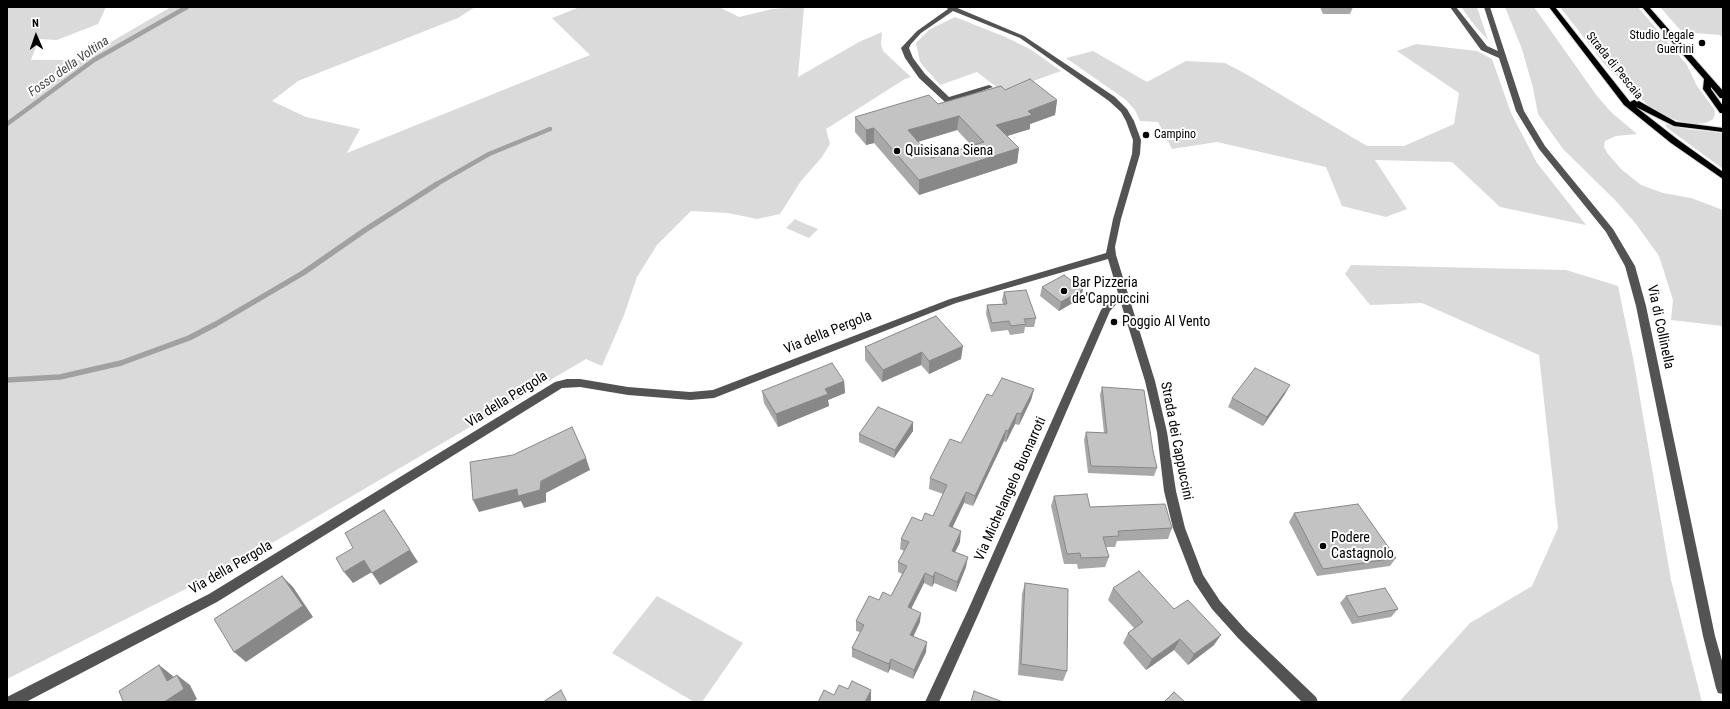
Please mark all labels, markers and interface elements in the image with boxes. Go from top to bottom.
north arrow [16,16,56,56]
text: N [32,17,39,30]
street label: Strada di Pescaia [1583,29,1645,103]
place label: Studio Legale Guerrini [1630,29,1694,57]
water label: Fosso della Voltina [26,33,112,101]
marker: Studio Legale Guerrini [1697,38,1707,48]
place label: Campino [1154,128,1196,142]
marker: Campino [1141,130,1151,140]
place label: Quisisana Siena [905,143,993,159]
marker: Quisisana Siena [892,146,902,156]
place label: Bar Pizzeria de'Cappuccini [1072,275,1149,308]
street label: Via di Collinella [1643,283,1677,371]
marker: Bar Pizzeria de'Cappuccini [1059,286,1069,296]
street label: Via della Pergola [782,308,874,358]
place label: Poggio Al Vento [1122,314,1210,330]
marker: Poggio Al Vento [1109,317,1119,327]
street label: Via della Pergola [463,368,551,432]
street label: Strada dei Cappuccini [1156,380,1196,502]
street label: Via Michelangelo Buonarroti [972,414,1050,564]
place label: Podere Castagnolo [1331,530,1394,562]
street label: Via della Pergola [187,537,275,599]
marker: Podere Castagnolo [1318,541,1328,551]

